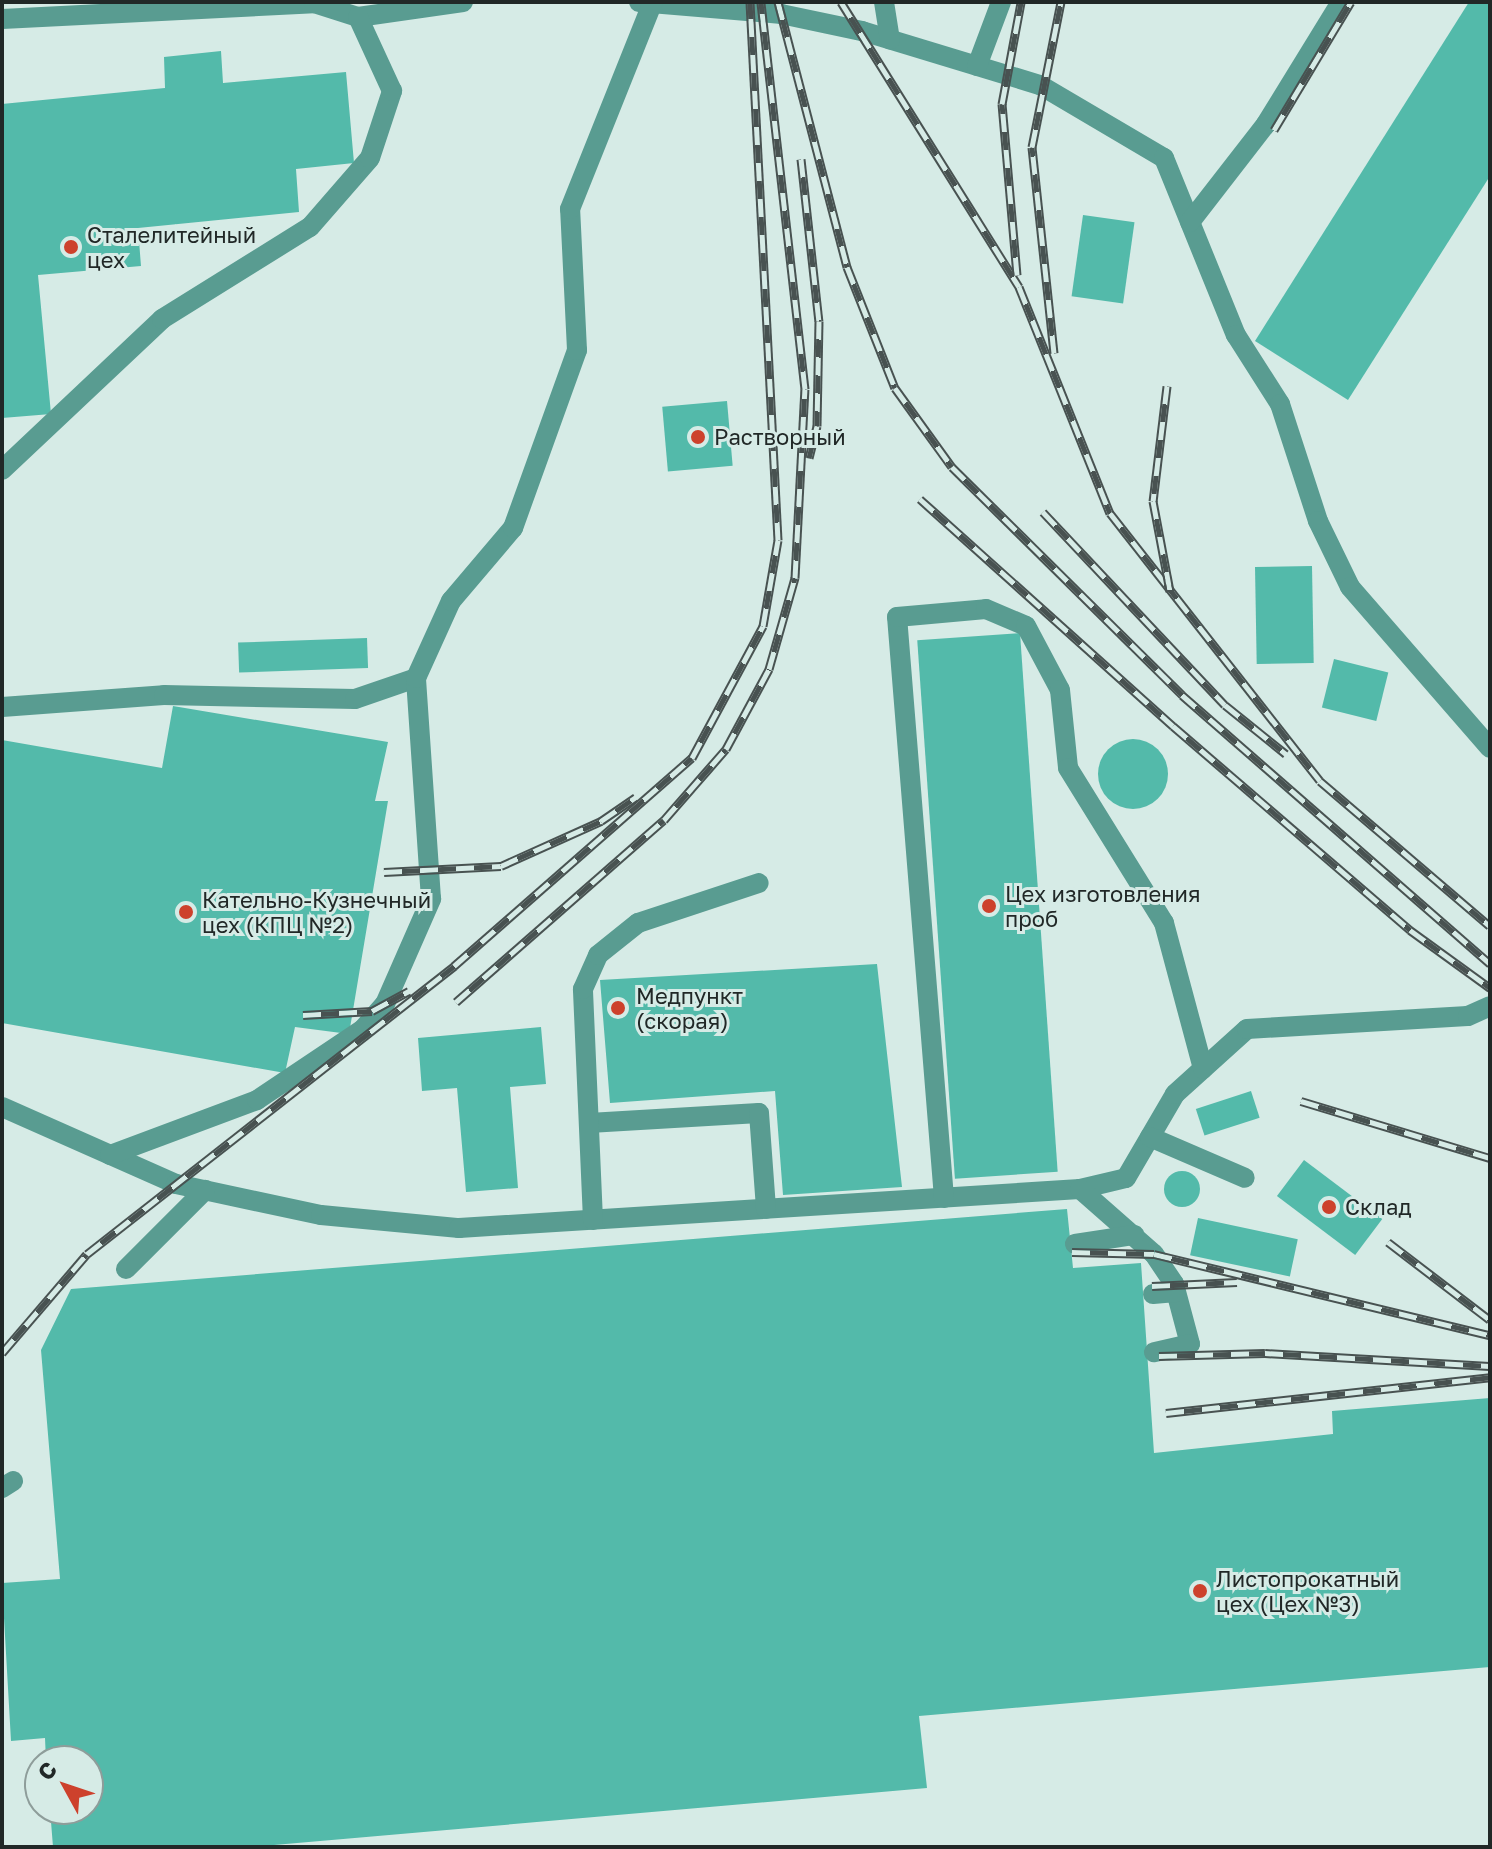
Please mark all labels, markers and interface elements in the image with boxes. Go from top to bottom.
place label: Сталелитейный цех [87,221,256,272]
marker: Сталелитейный цех [62,238,80,256]
place label: Растворный [714,424,846,450]
marker: Растворный [689,428,707,446]
place label: Цех изготовления проб [1005,880,1201,932]
place label: Кательно-Кузнечный цех (КПЦ №2) [202,886,431,938]
marker: Цех изготовления проб [980,897,998,915]
marker: Кательно-Кузнечный цех (КПЦ №2) [177,903,195,921]
place label: Медпункт (скорая) [636,982,743,1034]
marker: Медпункт (скорая) [607,997,629,1019]
place label: Склад [1345,1194,1412,1220]
marker: Склад [1320,1198,1338,1216]
place label: Листопрокатный цех (Цех №3) [1216,1565,1399,1616]
marker: Листопрокатный цех (Цех №3) [1191,1582,1209,1600]
north arrow [24,1745,104,1825]
text: С [31,1756,62,1785]

